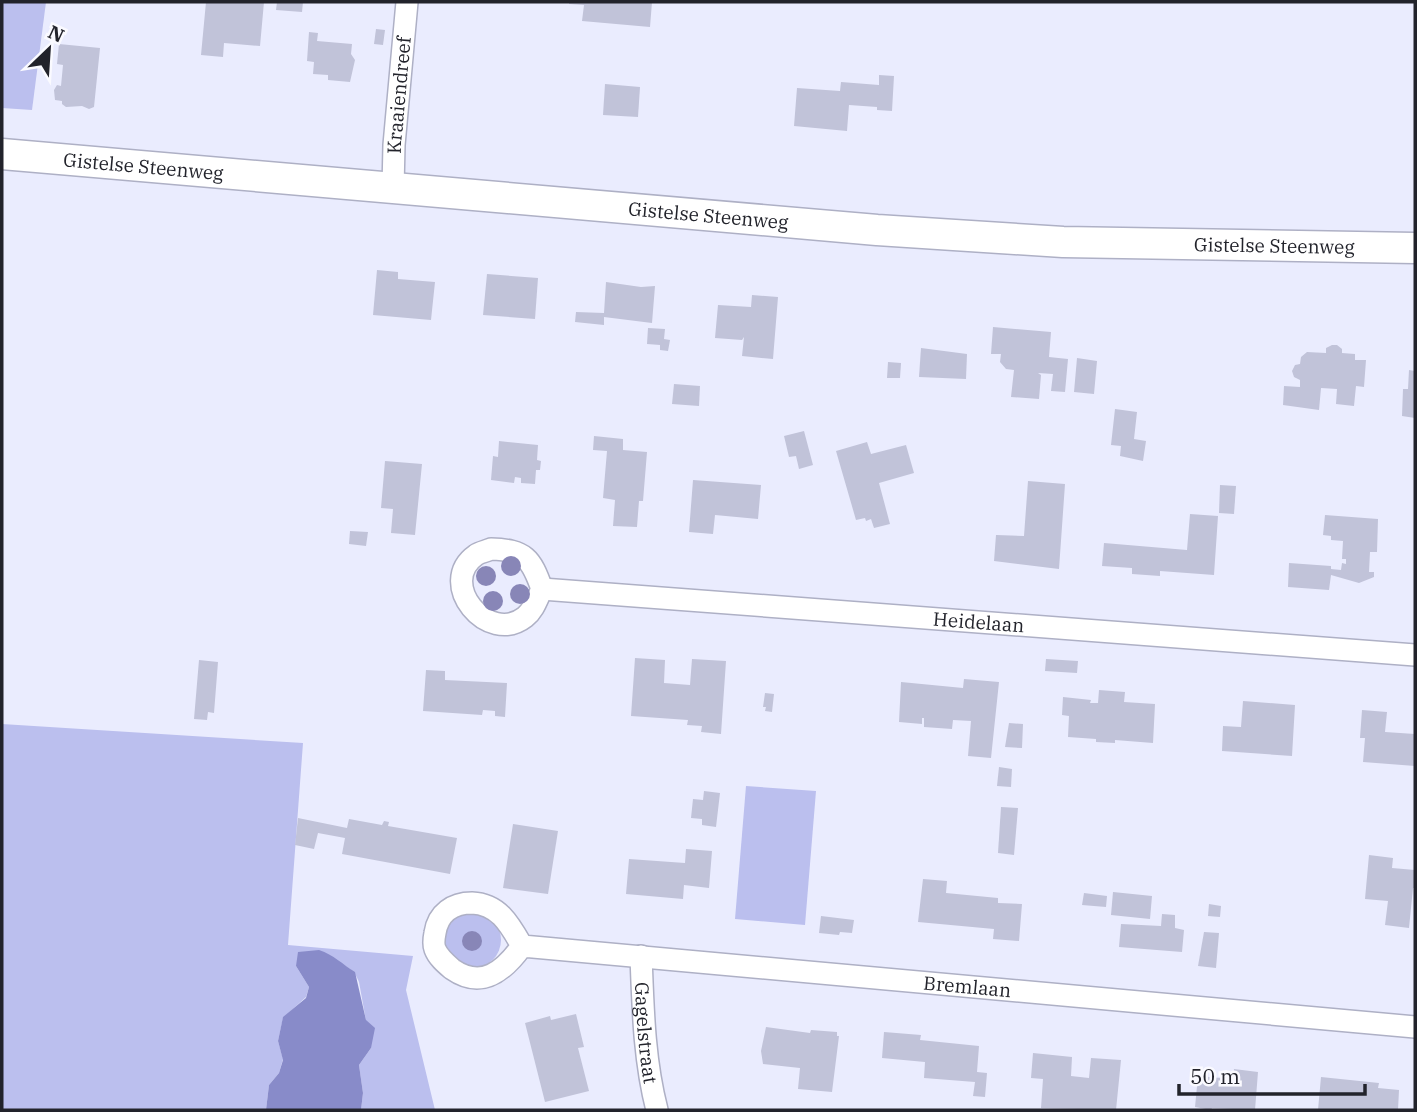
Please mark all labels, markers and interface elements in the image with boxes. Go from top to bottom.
north arrow [14,14,84,84]
text: N [44,20,68,48]
street label: Kraaiendreef [382,34,416,154]
street label: Gistelse Steenweg [62,147,225,185]
street label: Gistelse Steenweg [627,196,790,234]
street label: Gistelse Steenweg [1194,232,1356,259]
street label: Heidelaan [932,607,1025,637]
street label: Bremlaan [922,970,1012,1002]
street label: Gagelstraat [630,982,663,1086]
scale bar [1179,1052,1364,1096]
text: 50 m [1190,1062,1240,1090]

